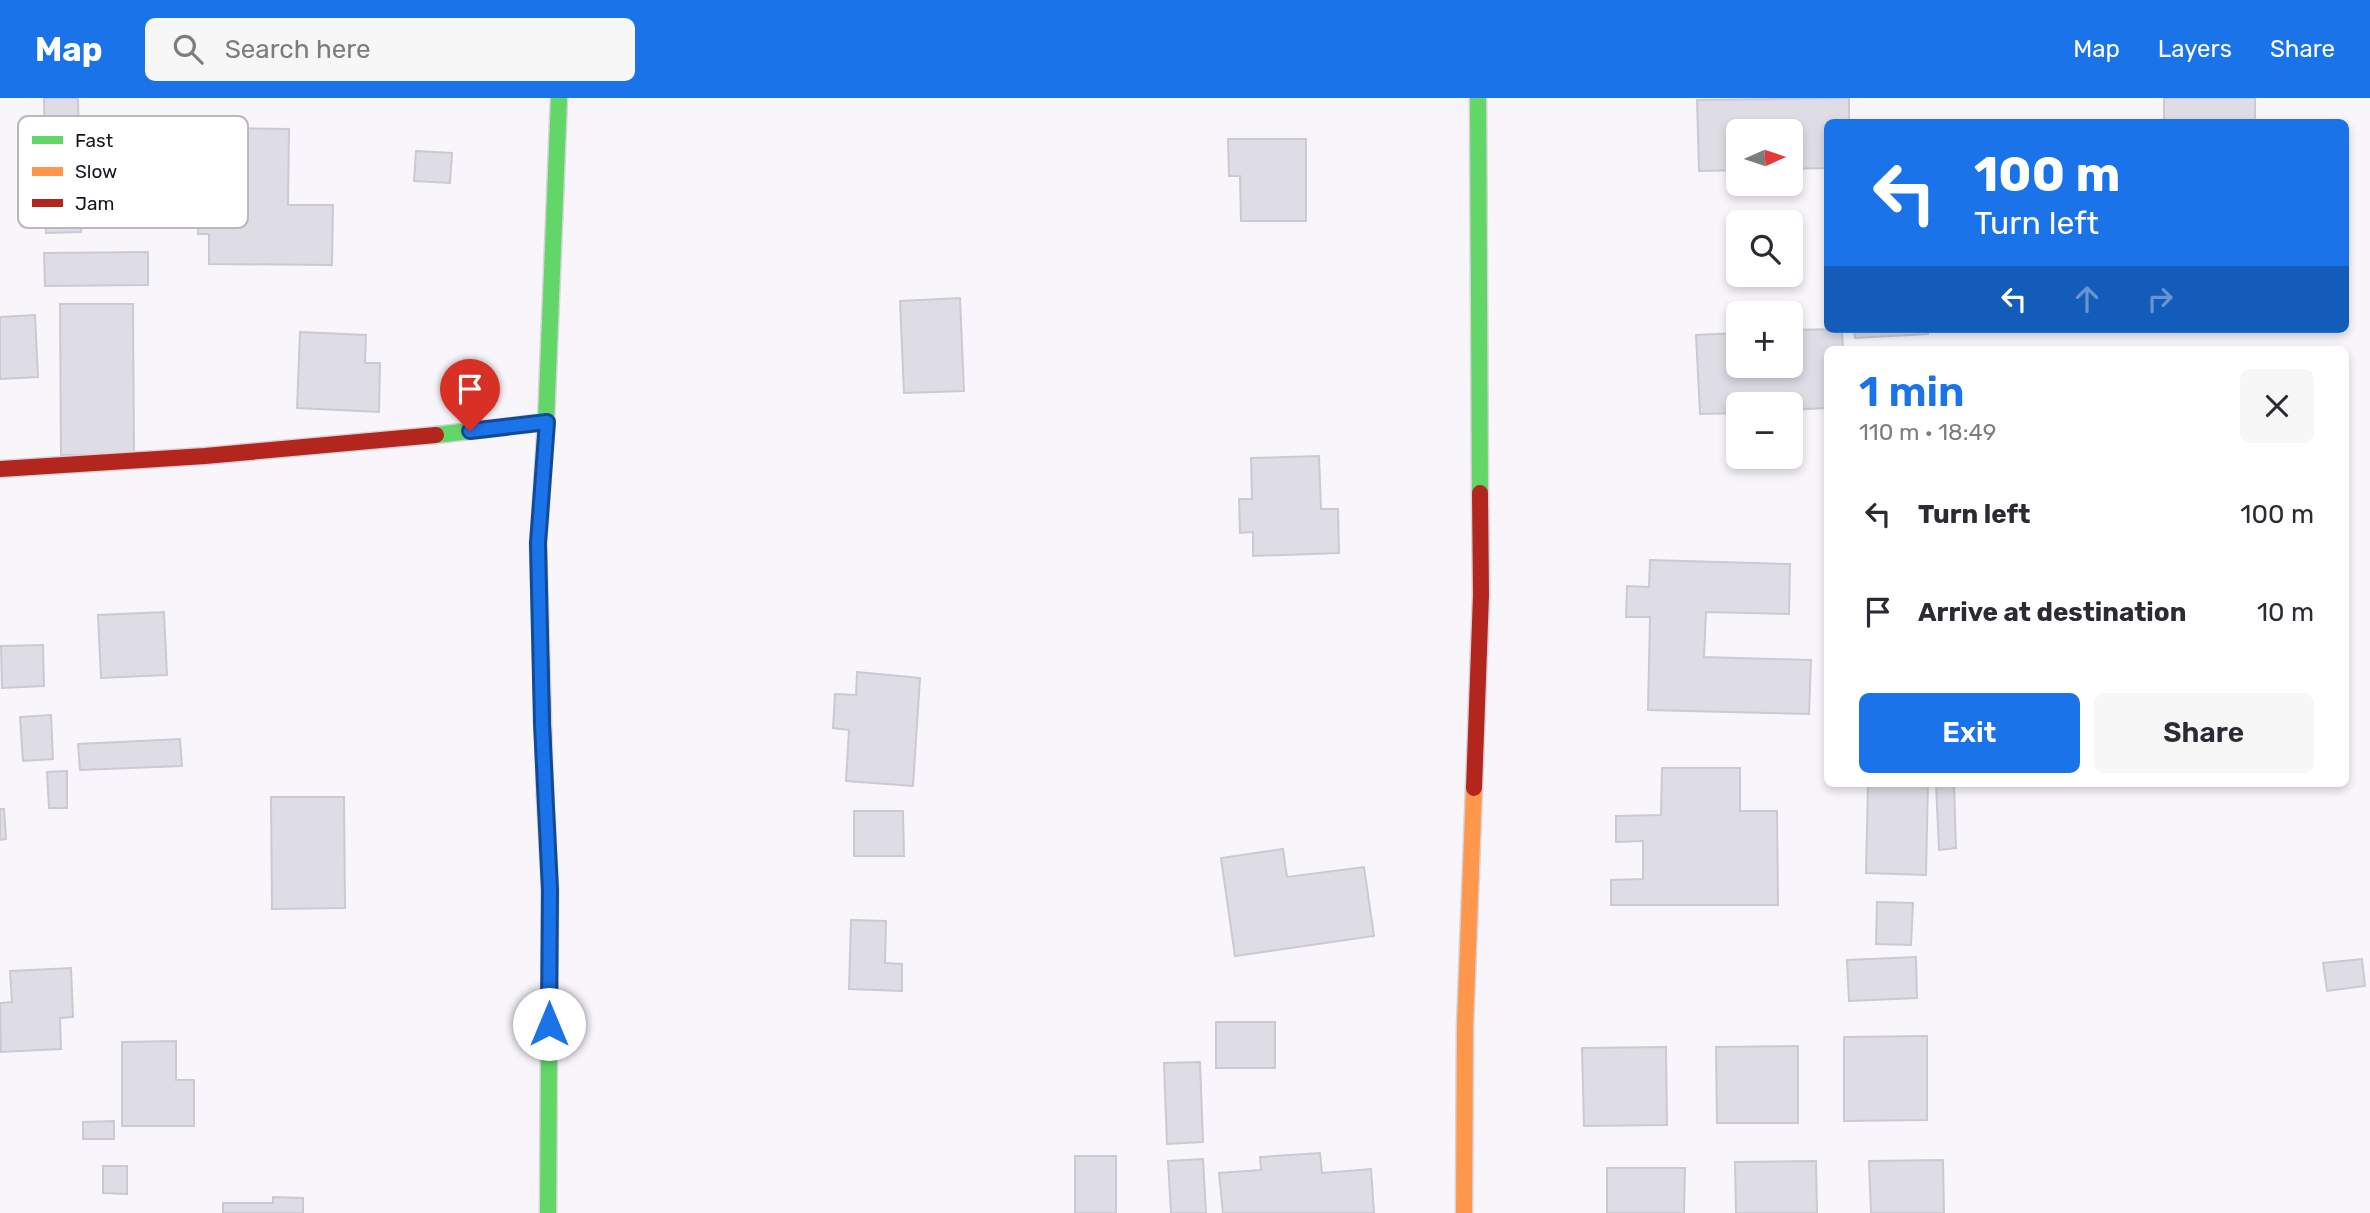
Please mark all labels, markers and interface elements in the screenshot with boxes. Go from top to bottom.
search box [145,18,635,81]
text: Map [35,30,103,69]
icon: search [169,30,207,68]
text: Search here [225,34,370,65]
text: Map [2073,35,2120,63]
text: Layers [2158,35,2232,63]
text: Share [2270,35,2335,63]
legend [18,116,248,228]
north arrow [1726,119,1802,196]
map controls [1726,119,1803,469]
text: Fast [75,129,114,152]
text: 100 m [1974,145,2120,203]
icon: left [1859,147,1950,238]
text: Slow [75,160,117,183]
text: Jam [75,192,114,215]
text: Turn left [1974,204,2099,242]
button: search [1726,210,1803,287]
icon: left [1995,280,2033,318]
icon: ahead [2068,280,2106,318]
icon: right [2141,280,2179,318]
button: + [1726,301,1803,378]
pin [440,359,500,431]
text: 1 min [1859,367,1965,417]
button: close [2240,369,2314,443]
icon: arrive [451,370,489,408]
button: − [1726,392,1803,469]
text: 110 m · 18:49 [1859,418,1996,446]
icon: left [1859,495,1897,533]
text: Turn left [1918,499,2030,530]
text: 100 m [2240,499,2314,530]
icon: arrive [1859,593,1897,631]
text: Arrive at destination [1918,597,2186,628]
text: 10 m [2257,597,2314,628]
button: Exit [1859,693,2080,773]
button: Share [2094,693,2314,773]
position arrow [512,987,586,1061]

